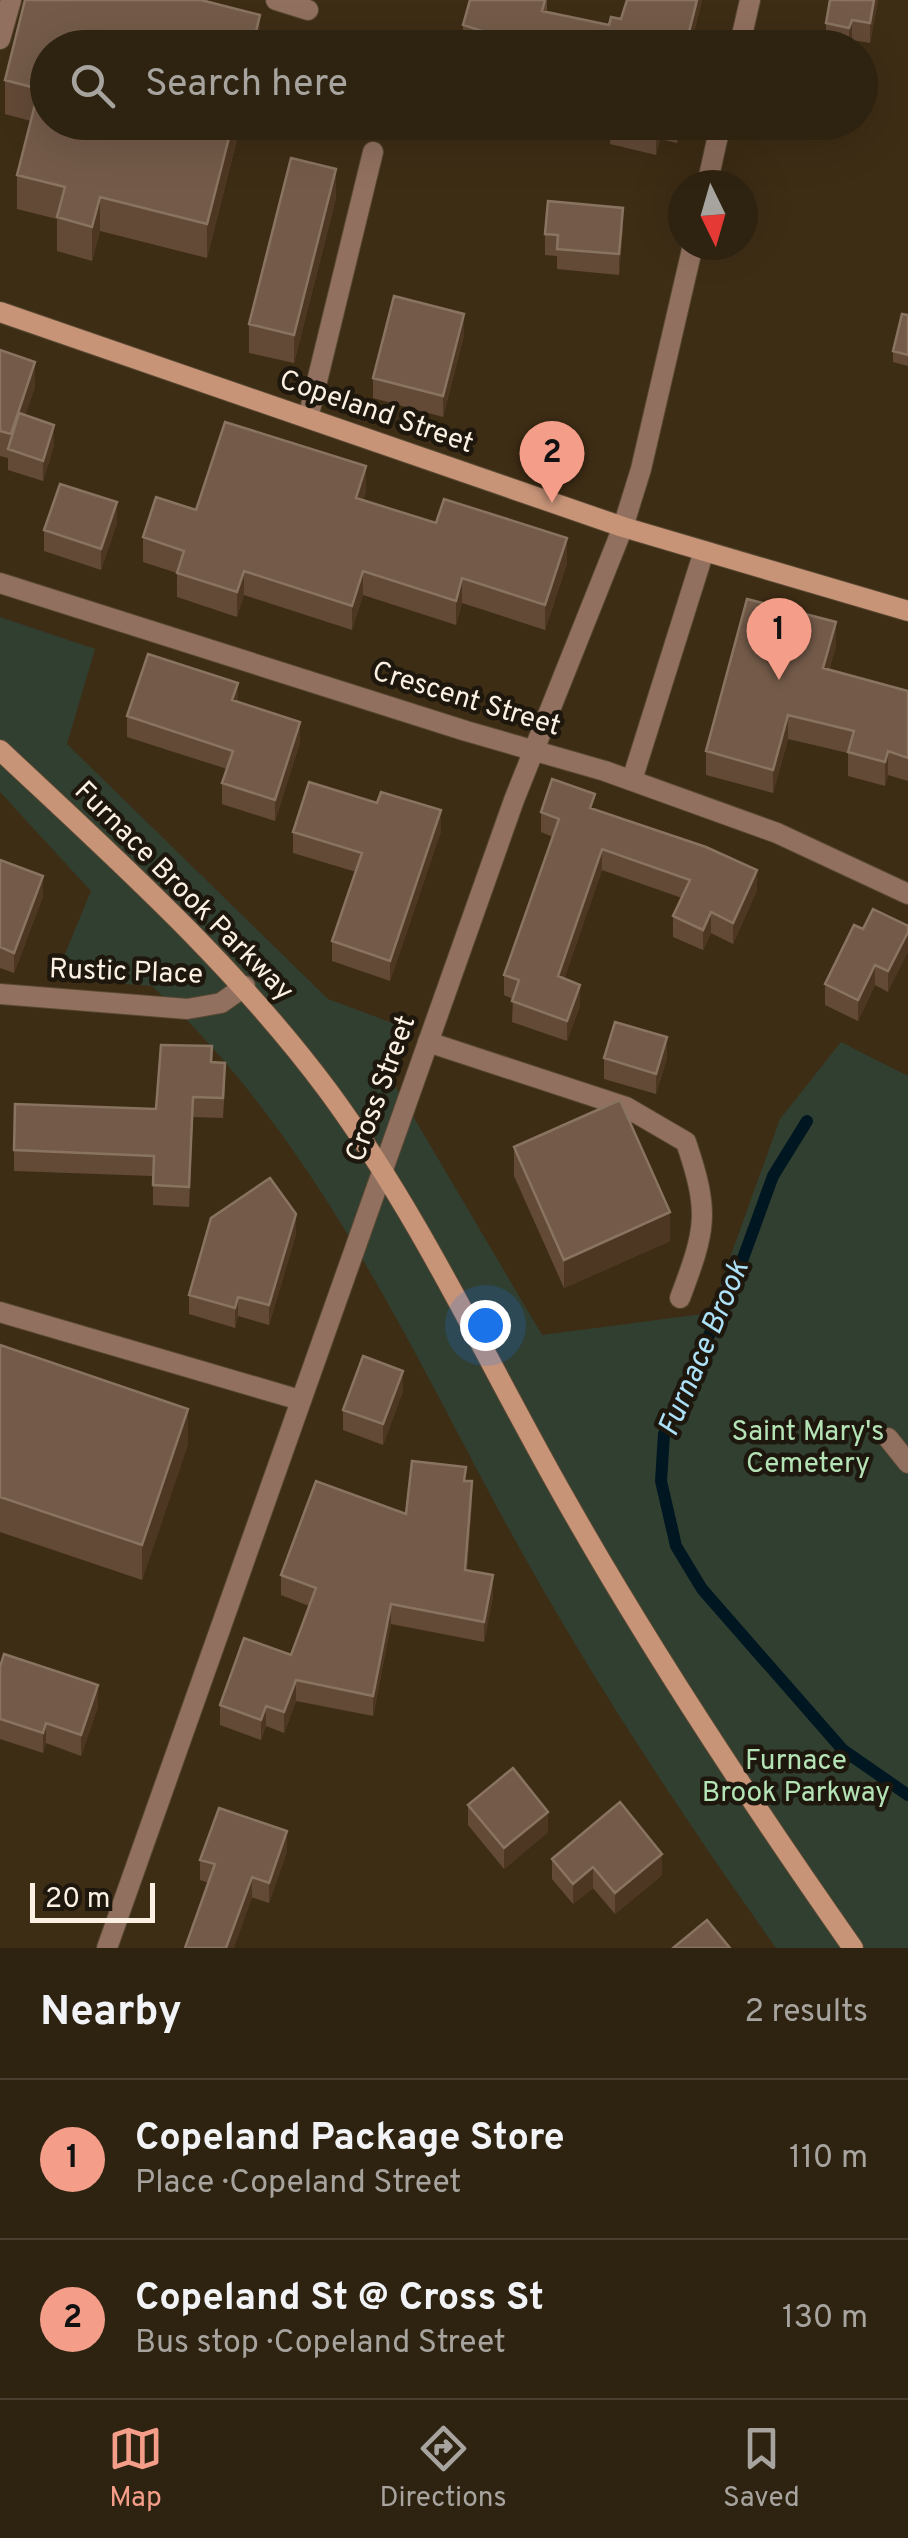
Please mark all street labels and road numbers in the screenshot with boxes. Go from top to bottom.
street label: Copeland Street [274,363,478,463]
street label: Crescent Street [367,654,565,746]
street label: Furnace Brook Parkway [65,774,301,1010]
street label: Rustic Place [48,952,204,994]
street label: Cross Street [339,1011,425,1167]

